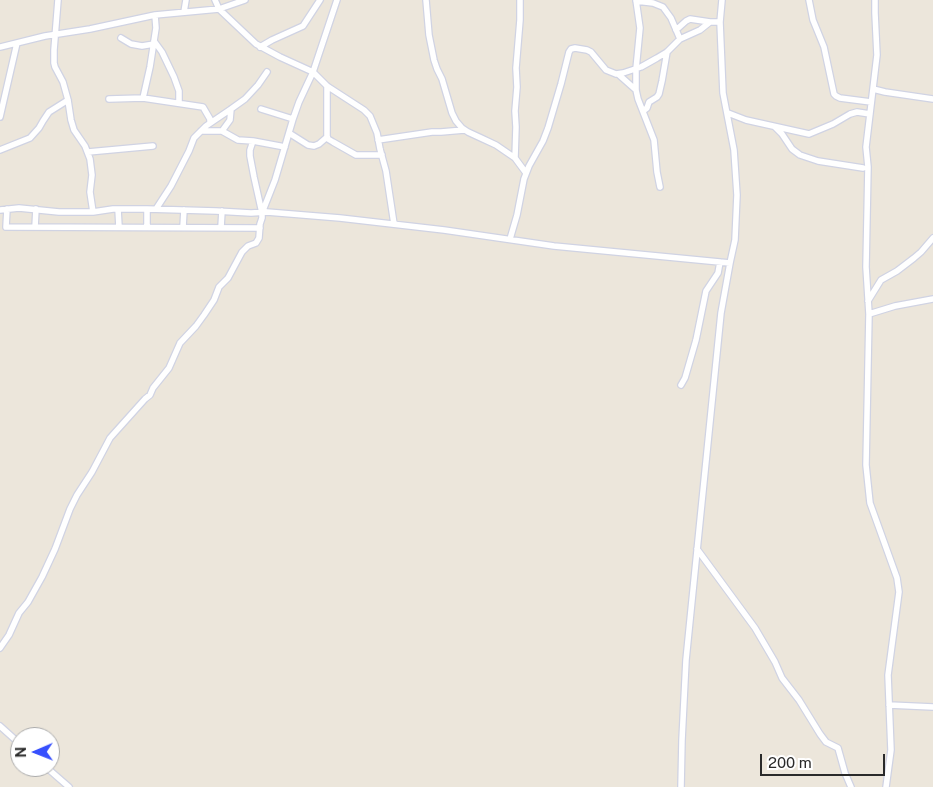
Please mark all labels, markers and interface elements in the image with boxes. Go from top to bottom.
north arrow [10,727,60,777]
scale bar [763,744,888,776]
text: N [13,747,29,758]
text: 200 m [768,754,812,771]

